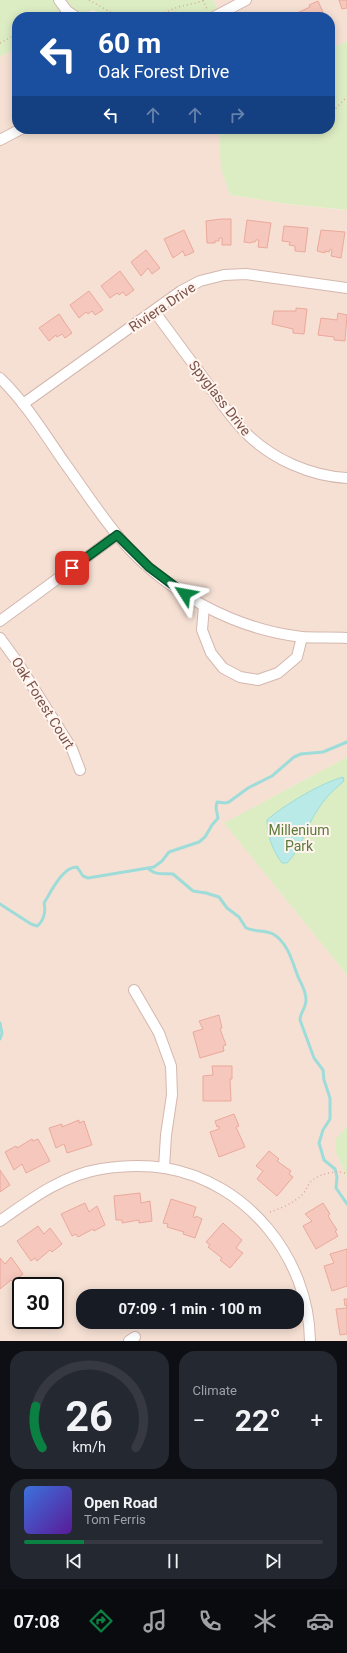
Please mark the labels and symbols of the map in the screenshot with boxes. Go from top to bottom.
street label: Riviera Drive [126,279,198,335]
street label: Spyglass Drive [186,357,254,439]
pin [55,551,89,585]
position arrow [164,573,206,615]
street label: Oak Forest Court [8,654,78,752]
park label: Millenium Park [269,822,330,854]
speed limit sign: 30 [12,1277,64,1329]

